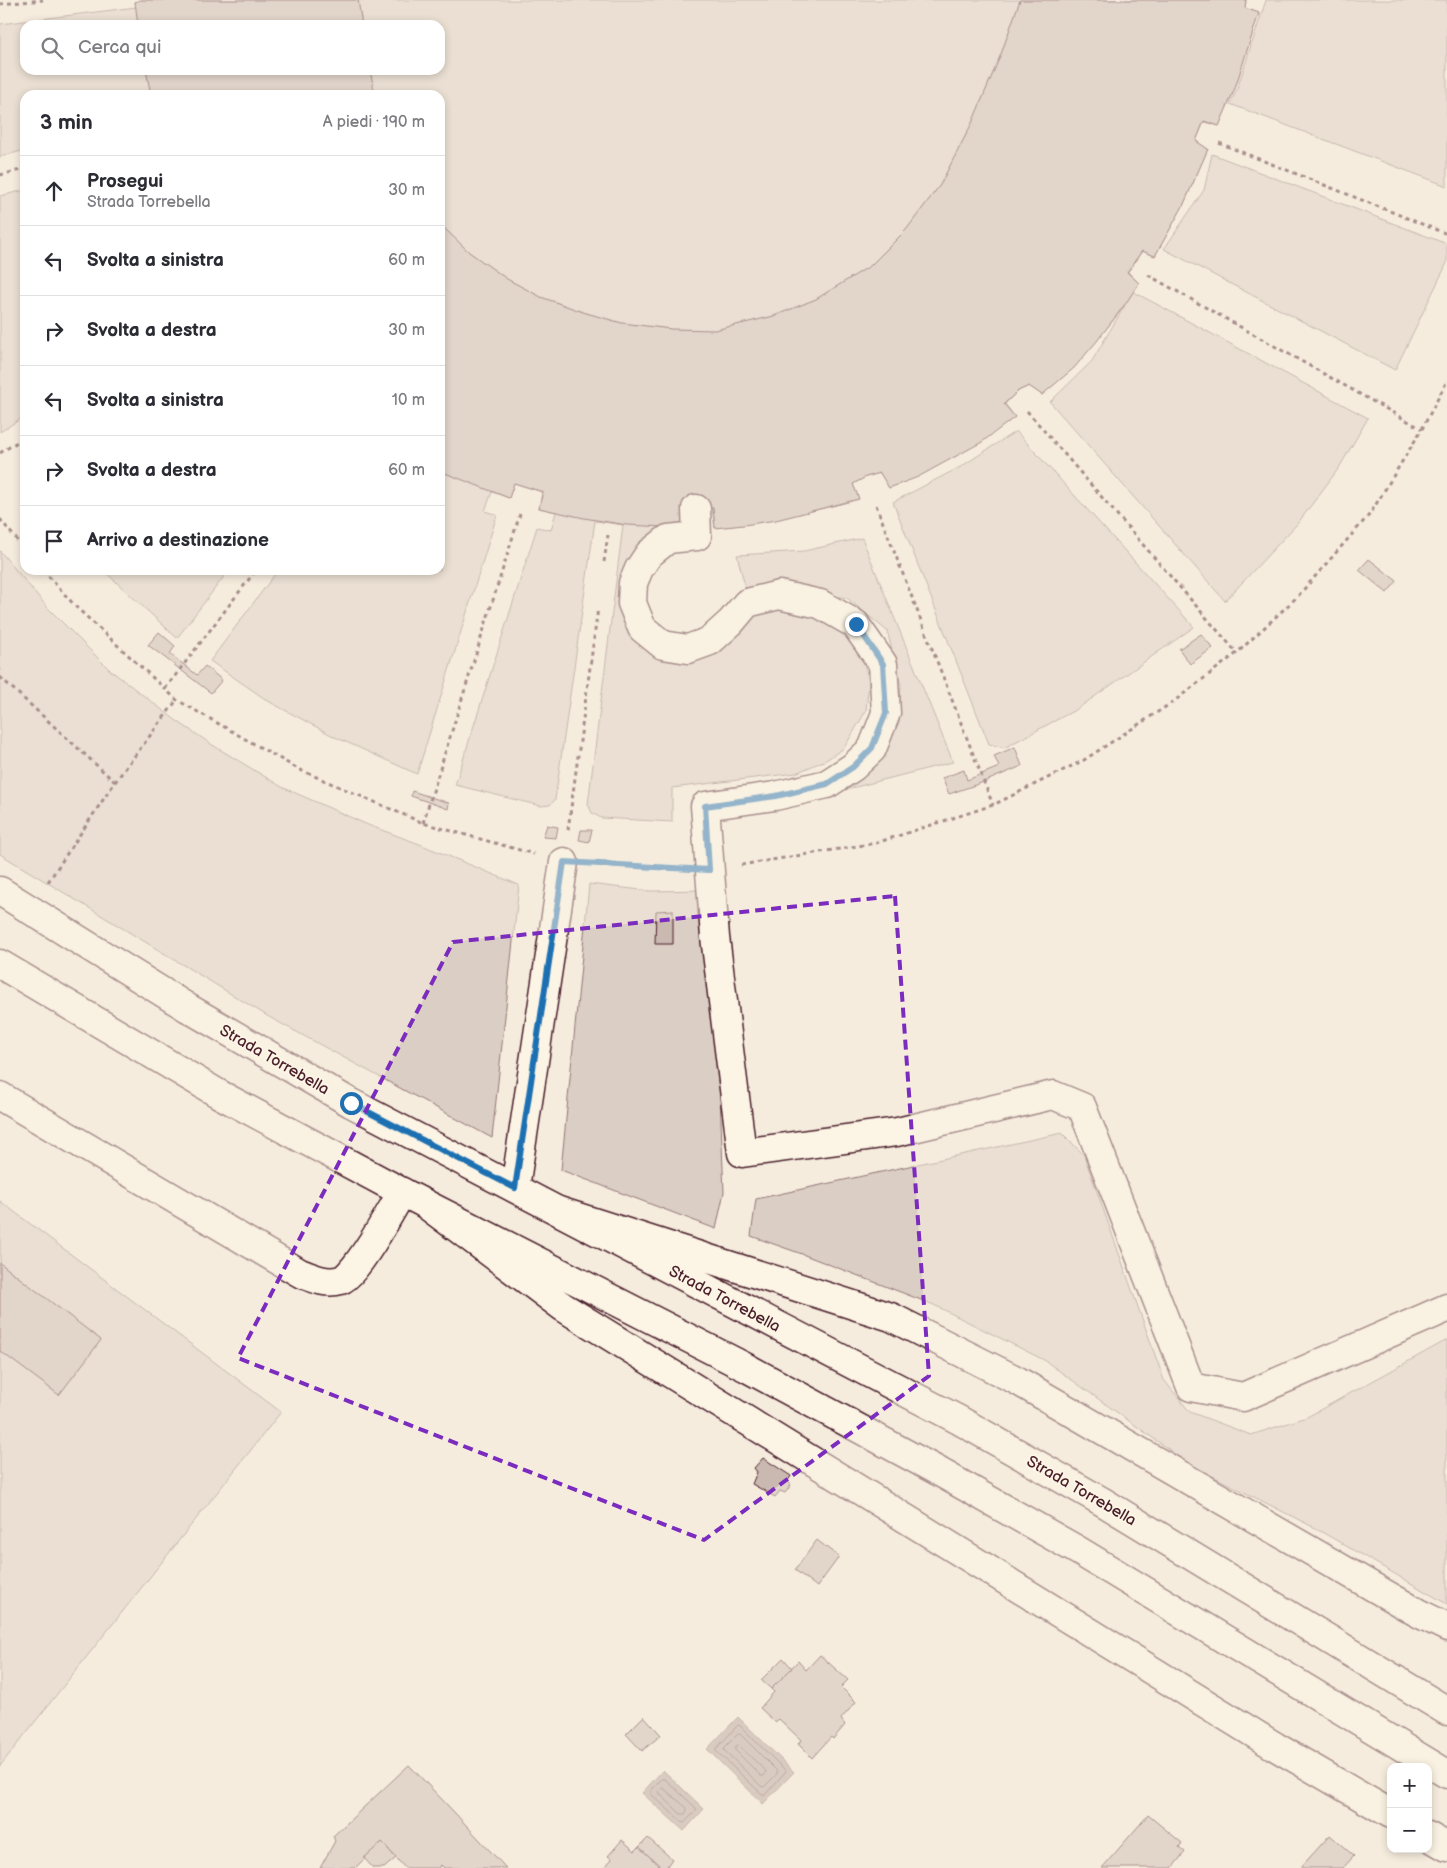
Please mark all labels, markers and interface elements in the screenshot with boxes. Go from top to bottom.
search box [20,20,445,75]
icon: search [38,34,66,62]
text: Cerca qui [78,36,161,59]
text: 3 min [40,110,93,135]
text: A piedi · 190 m [323,113,425,132]
text: Prosegui [87,170,163,193]
icon: ahead [40,177,68,205]
text: 30 m [388,181,425,200]
text: Strada Torrebella [87,193,211,212]
icon: left [40,247,68,275]
text: Svolta a sinistra [87,249,224,272]
text: 60 m [388,251,425,270]
icon: right [40,317,68,345]
text: Svolta a destra [87,319,217,342]
text: 30 m [388,321,425,340]
icon: left [40,387,68,415]
text: Svolta a sinistra [87,389,224,412]
text: 10 m [392,391,425,410]
icon: right [40,457,68,485]
text: Svolta a destra [87,459,217,482]
text: 60 m [388,461,425,480]
icon: arrive [40,527,68,555]
text: Arrivo a destinazione [87,529,269,552]
route end [845,613,868,636]
street label: Strada Torrebella [216,1021,332,1099]
route start [340,1092,363,1115]
street label: Strada Torrebella [665,1262,783,1337]
street label: Strada Torrebella [1023,1452,1139,1530]
map controls [1387,1763,1432,1853]
button: + [1387,1763,1432,1808]
button: − [1387,1808,1432,1853]

